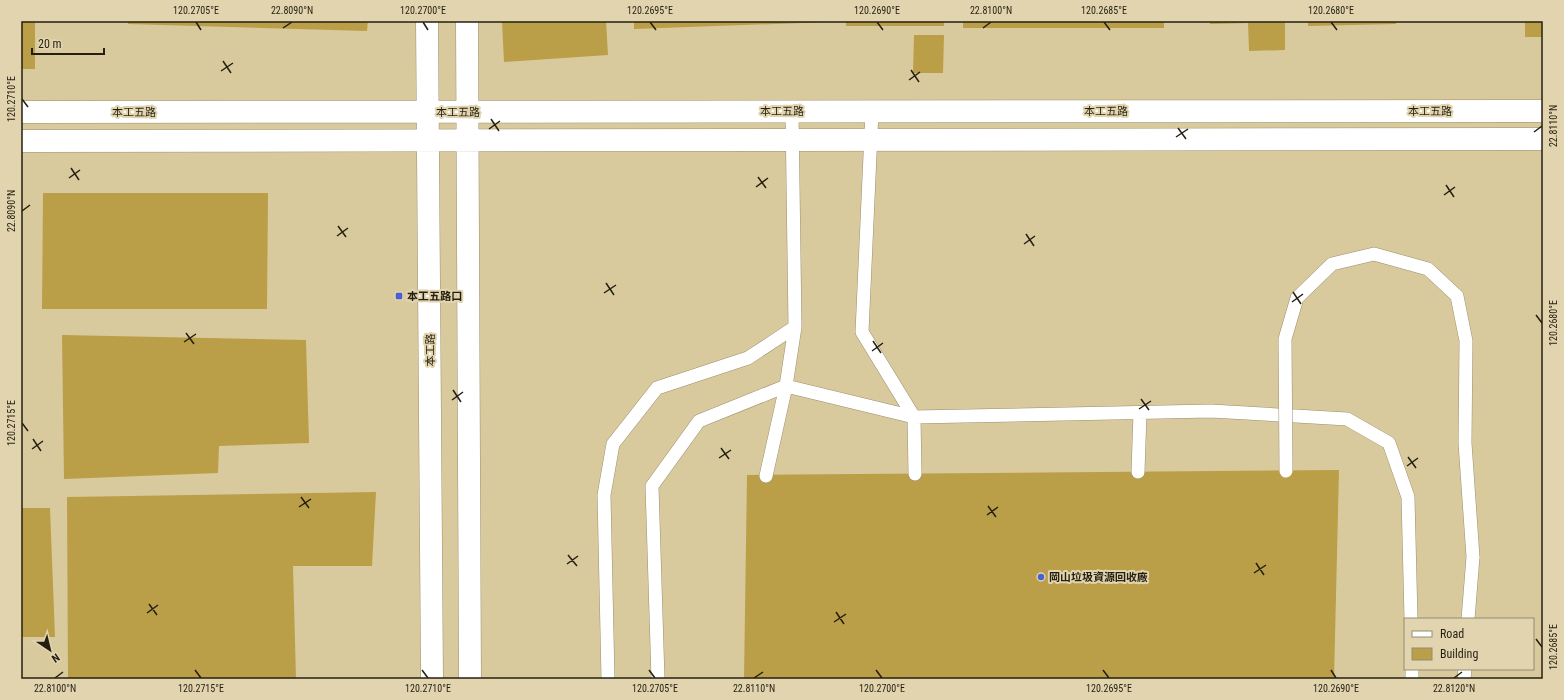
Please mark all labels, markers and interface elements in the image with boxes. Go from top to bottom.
text: 120.2705°E [173,5,219,16]
text: 22.8090°N [271,5,313,16]
text: 120.2700°E [400,5,446,16]
text: 120.2695°E [627,5,673,16]
text: 120.2690°E [854,5,900,16]
text: 22.8100°N [970,5,1012,16]
text: 120.2685°E [1081,5,1127,16]
text: 120.2680°E [1308,5,1354,16]
scale bar [32,30,104,56]
text: 20 m [38,37,62,51]
text: 120.2710°E [6,76,17,122]
street label: 本工五路 [760,105,804,118]
street label: 本工五路 [1084,105,1128,118]
street label: 本工五路 [1408,105,1452,118]
text: 22.8110°N [1548,105,1559,147]
street label: 本工五路 [112,106,156,119]
street label: 本工五路 [436,106,480,119]
text: 22.8090°N [6,190,17,232]
place label: 本工五路口 [407,290,462,303]
marker: 本工五路口 [394,291,404,301]
text: 120.2680°E [1548,300,1559,346]
street label: 本工路 [424,334,437,367]
text: 120.2715°E [6,400,17,446]
place label: 岡山垃圾資源回收廠 [1049,571,1148,584]
marker: 岡山垃圾資源回收廠 [1036,572,1046,582]
legend [1404,618,1534,670]
text: 120.2685°E [1548,624,1559,670]
text: Road [1440,627,1464,641]
north arrow [30,630,70,670]
text: Building [1440,647,1478,661]
text: N [49,651,62,665]
text: 22.8100°N [34,683,76,694]
text: 120.2715°E [178,683,224,694]
text: 120.2710°E [405,683,451,694]
text: 120.2705°E [632,683,678,694]
text: 22.8110°N [733,683,775,694]
text: 120.2700°E [859,683,905,694]
text: 120.2695°E [1086,683,1132,694]
text: 120.2690°E [1313,683,1359,694]
text: 22.8120°N [1433,683,1475,694]

